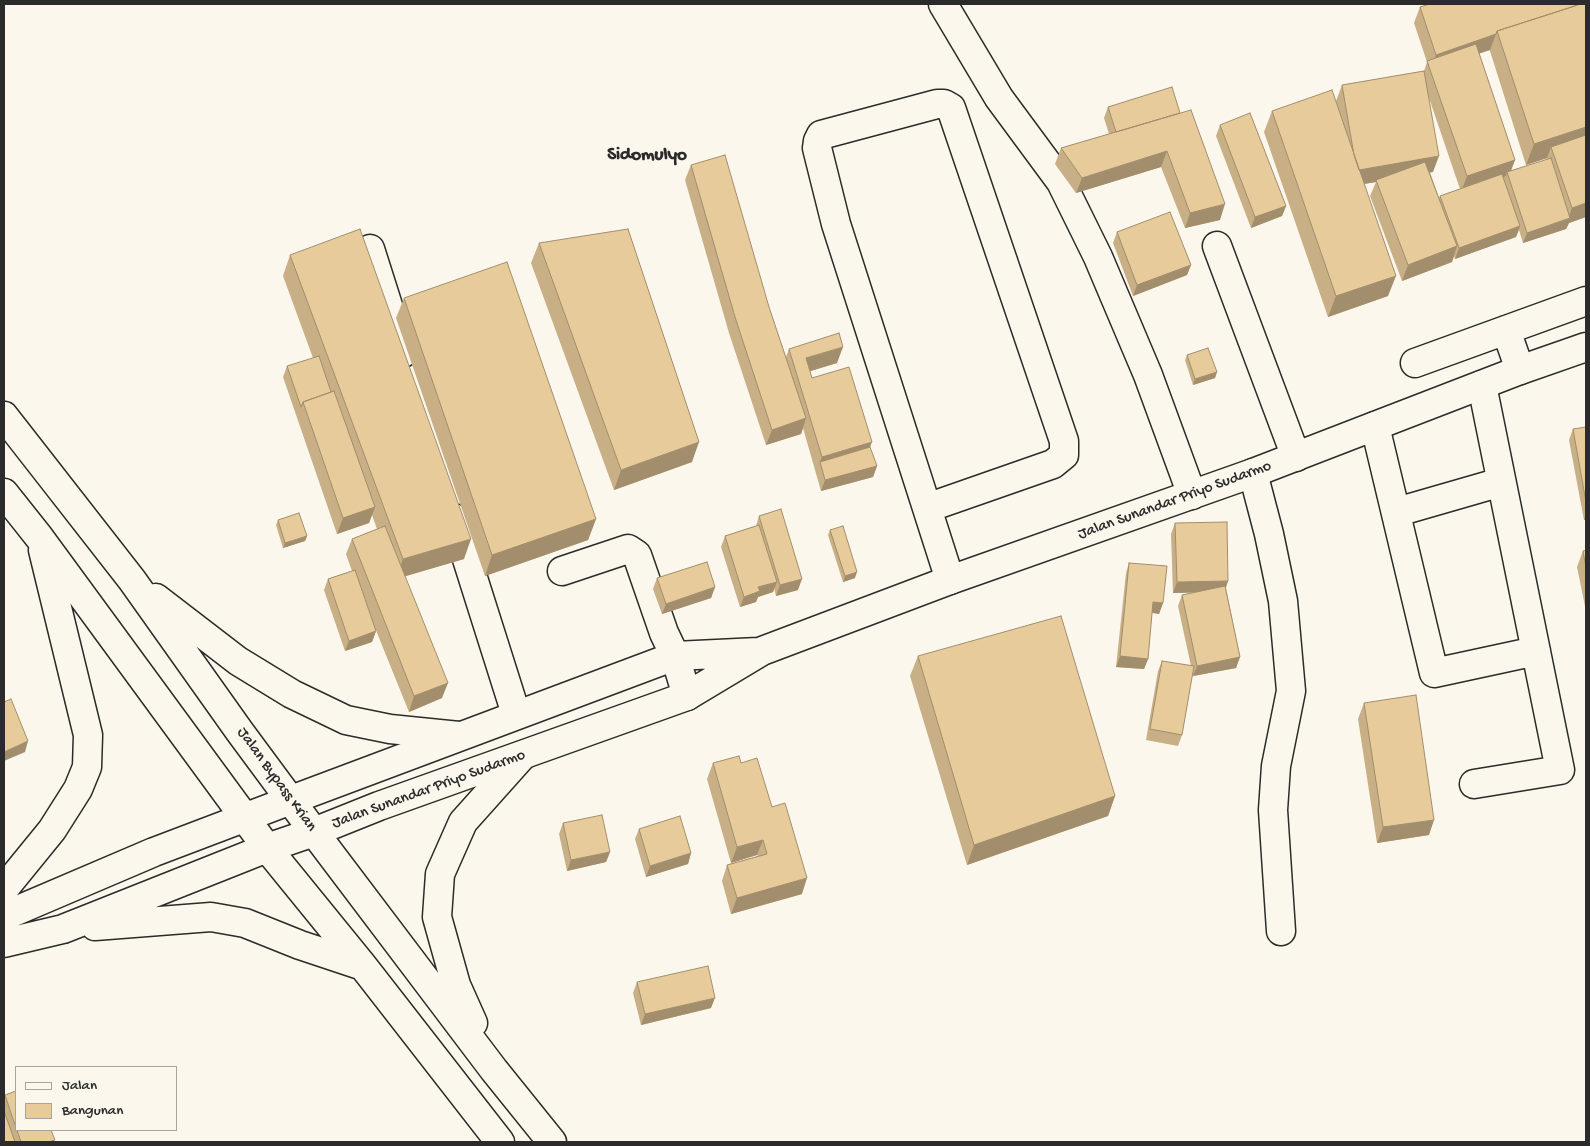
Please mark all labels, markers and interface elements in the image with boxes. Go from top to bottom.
district label: Sidomulyo [607,145,687,167]
street label: Jalan Sunandar Priyo Sudarmo [1076,457,1274,545]
street label: Jalan Bypass Krian [232,724,320,836]
street label: Jalan Sunandar Priyo Sudarmo [330,746,528,834]
legend [15,1066,178,1131]
text: Jalan [62,1077,97,1095]
text: Bangunan [62,1102,123,1120]

